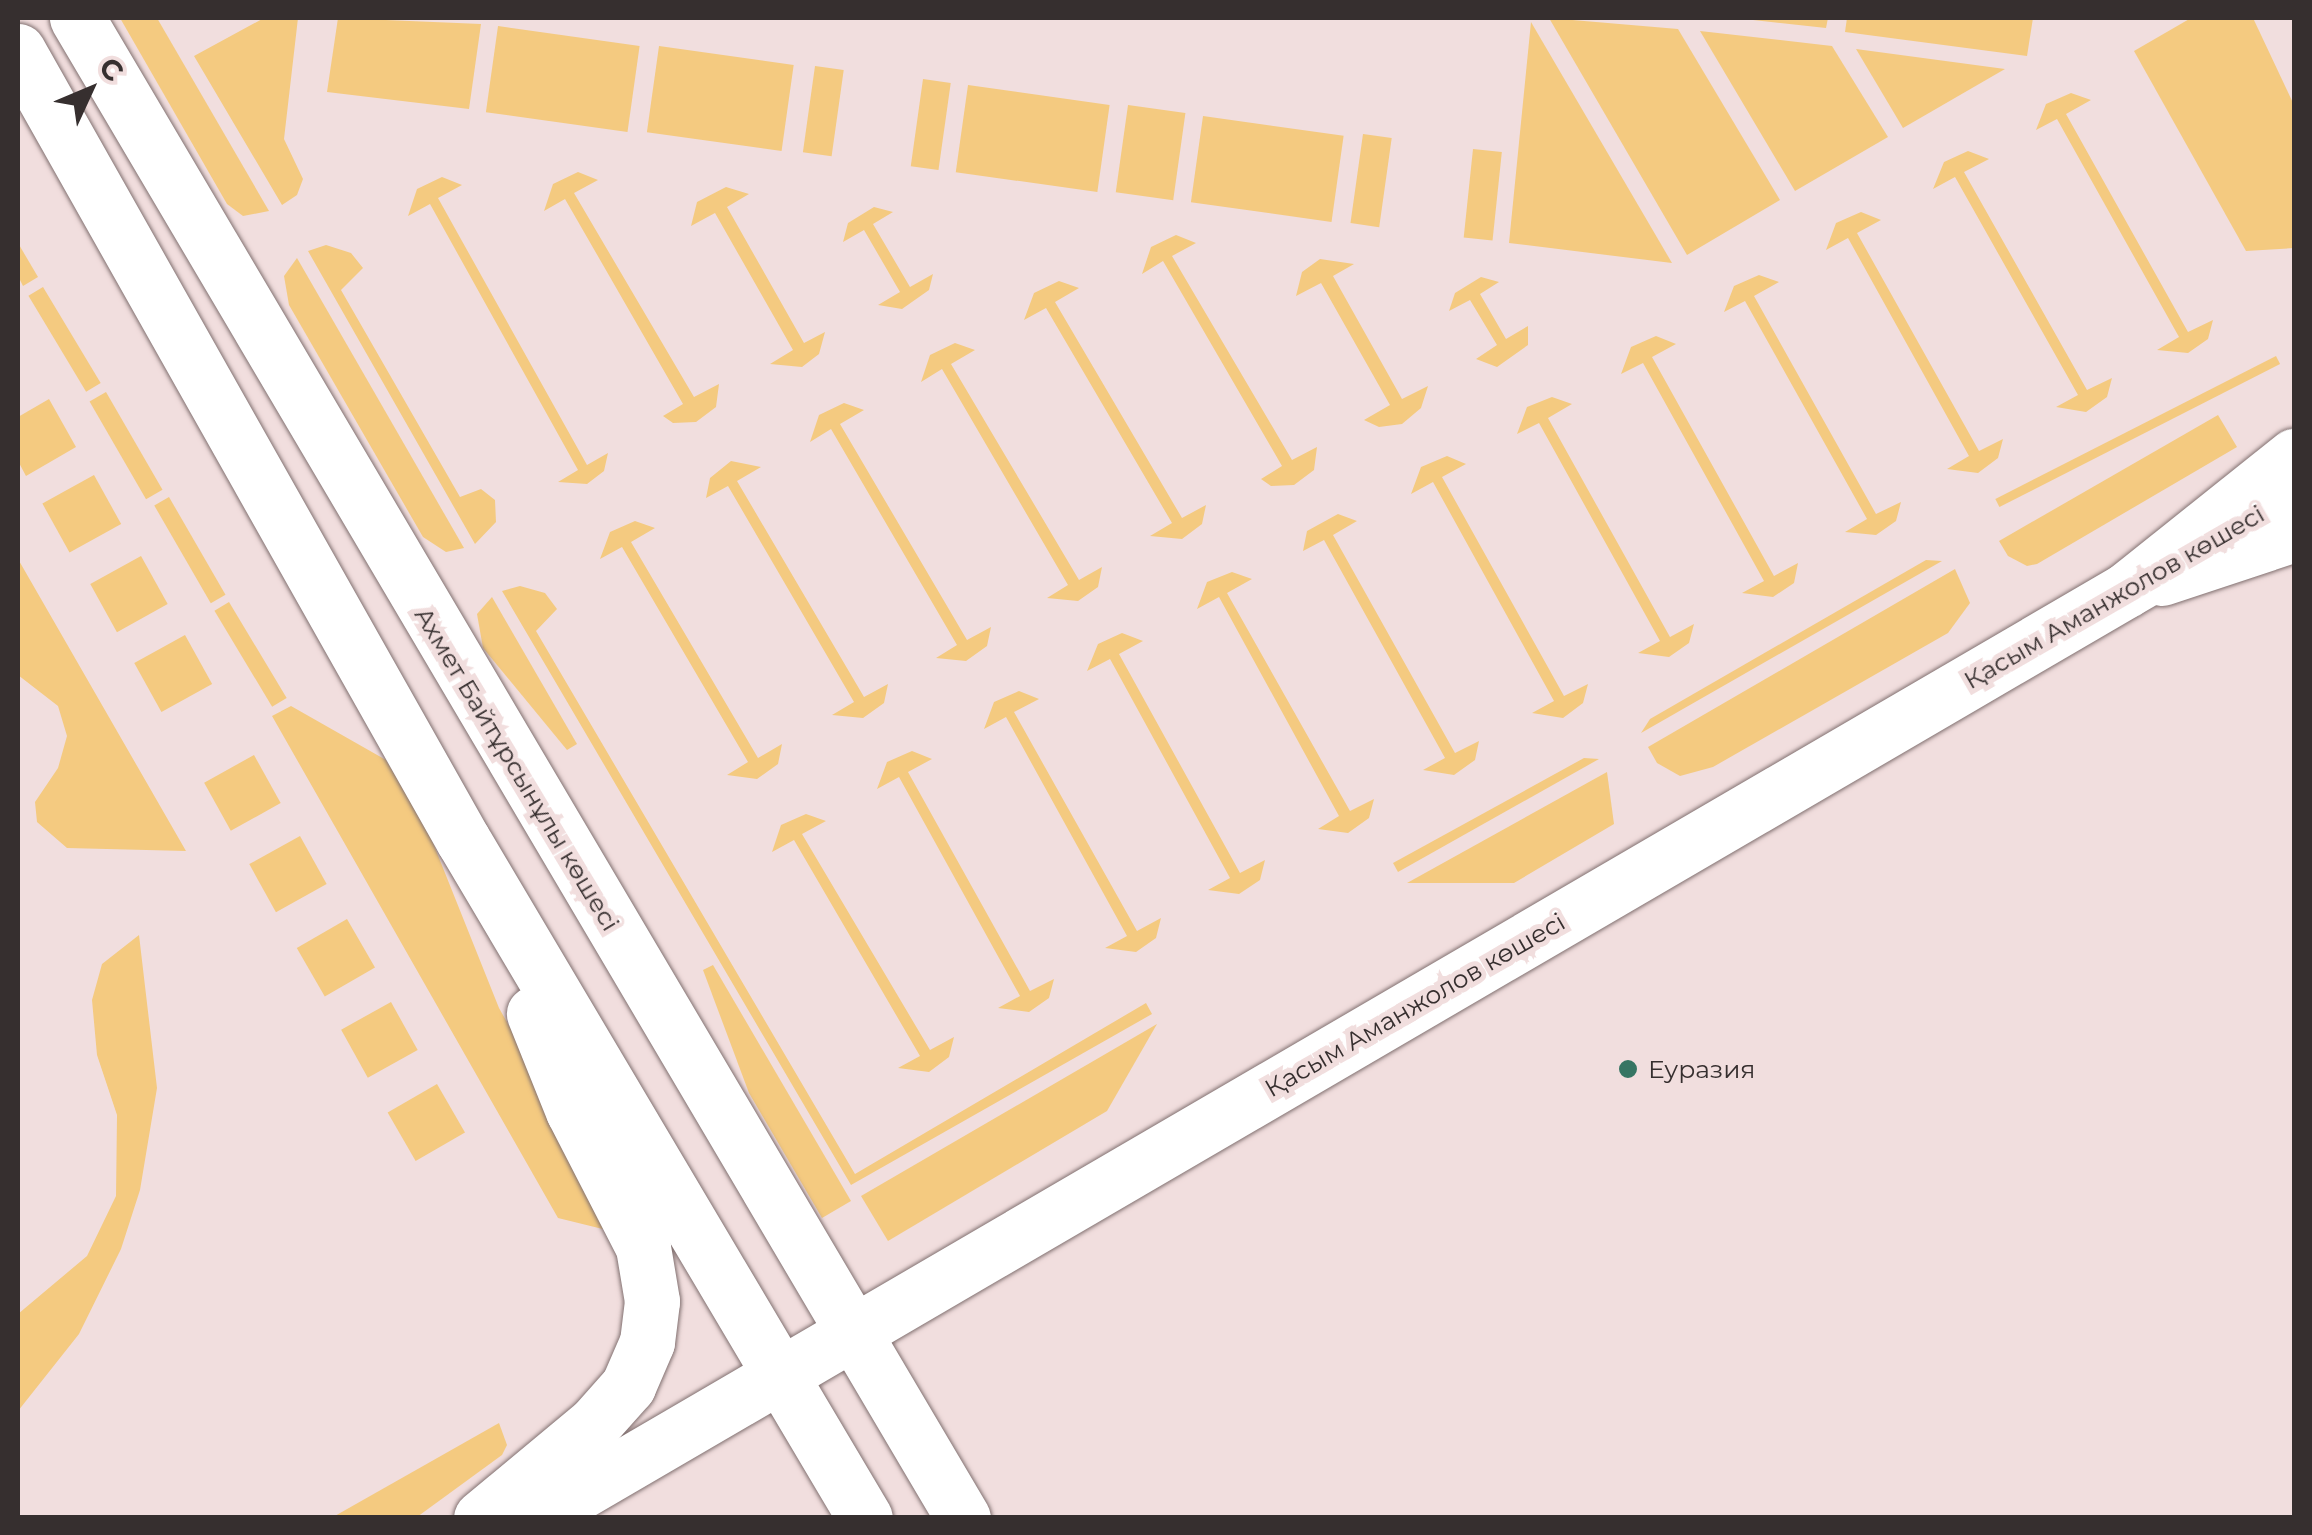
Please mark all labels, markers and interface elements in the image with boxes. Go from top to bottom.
north arrow [40,40,140,140]
text: С [92,50,131,88]
street label: Қасым Аманжолов көшесі [1959,499,2269,695]
street label: Ахмет Байтұрсынұлы көшесі [408,602,626,936]
street label: Қасым Аманжолов көшесі [1260,907,1570,1103]
place label: Еуразия [1648,1054,1755,1084]
marker: Еуразия [1617,1058,1639,1080]

